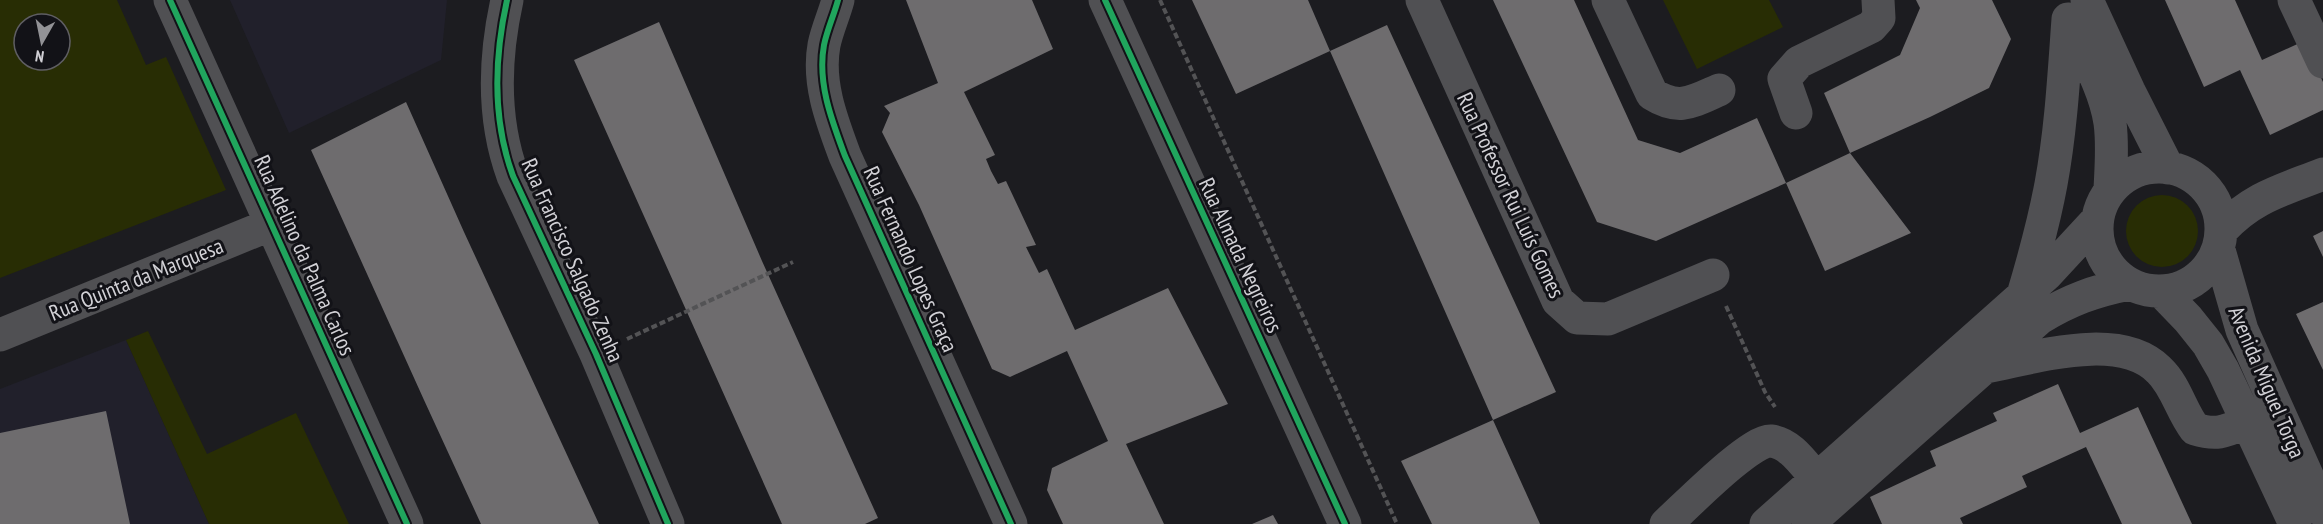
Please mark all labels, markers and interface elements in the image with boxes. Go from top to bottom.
north arrow [12,12,72,72]
text: N [34,46,45,67]
street label: Rua Professor Rui Luís Gomes [1451,88,1571,302]
street label: Rua Adelino da Palma Carlos [248,150,362,360]
street label: Rua Francisco Salgado Zenha [516,154,630,366]
street label: Rua Fernando Lopes Graça [857,162,965,356]
street label: Rua Almada Negreiros [1193,173,1289,337]
street label: Rua Quinta da Marquesa [45,231,227,327]
street label: Avenida Miguel Torga [2222,302,2312,462]

